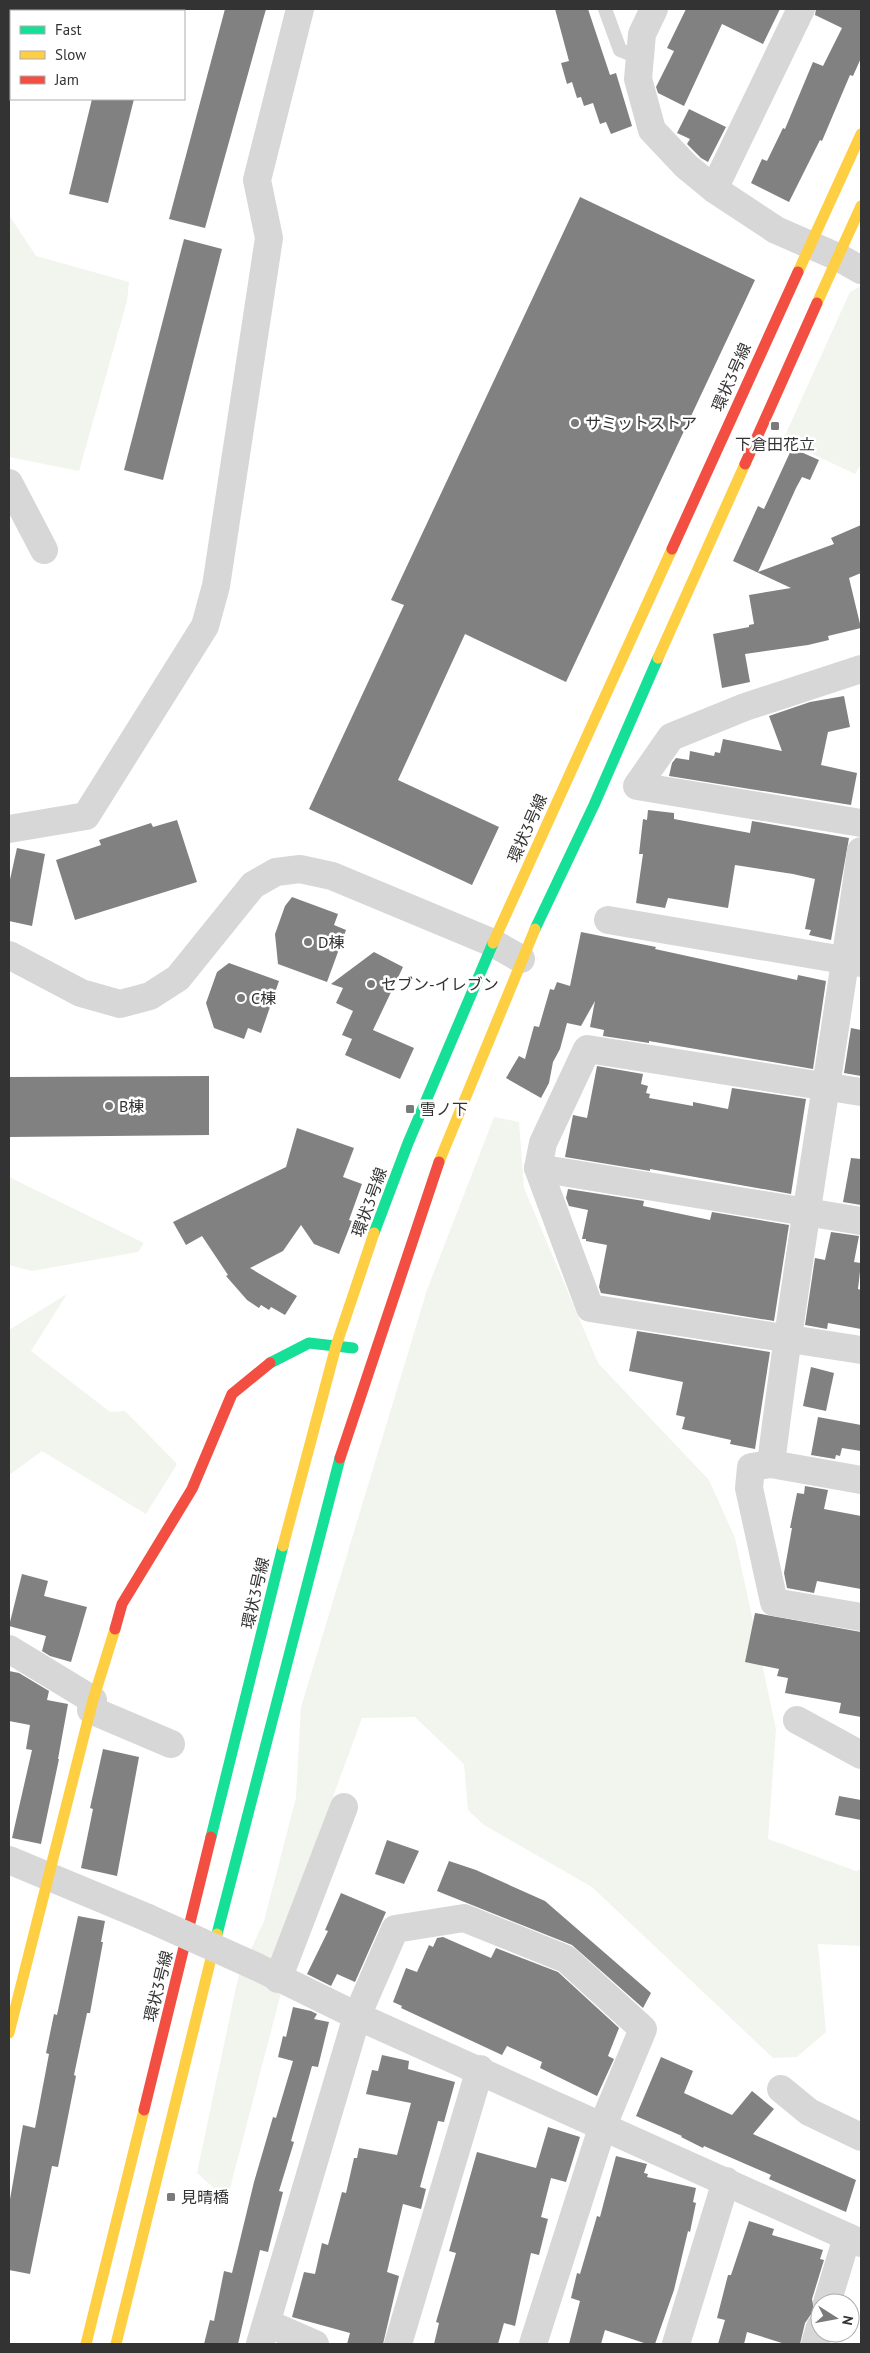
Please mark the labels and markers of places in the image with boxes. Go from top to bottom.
place label: サミットストア [585,413,697,433]
marker: サミットストア [569,417,581,429]
marker: 下倉田花立 [769,420,781,432]
place label: 下倉田花立 [735,434,815,454]
place label: D棟 [318,932,344,952]
marker: D棟 [302,936,314,948]
place label: セブン-イレブン [381,974,499,994]
marker: セブン-イレブン [365,978,377,990]
place label: C棟 [251,988,276,1008]
marker: C棟 [235,992,247,1004]
place label: B棟 [119,1096,144,1116]
place label: 雪ノ下 [420,1099,468,1119]
marker: B棟 [103,1100,115,1112]
marker: 雪ノ下 [404,1103,416,1115]
place label: 見晴橋 [181,2187,229,2207]
marker: 見晴橋 [165,2191,177,2203]

